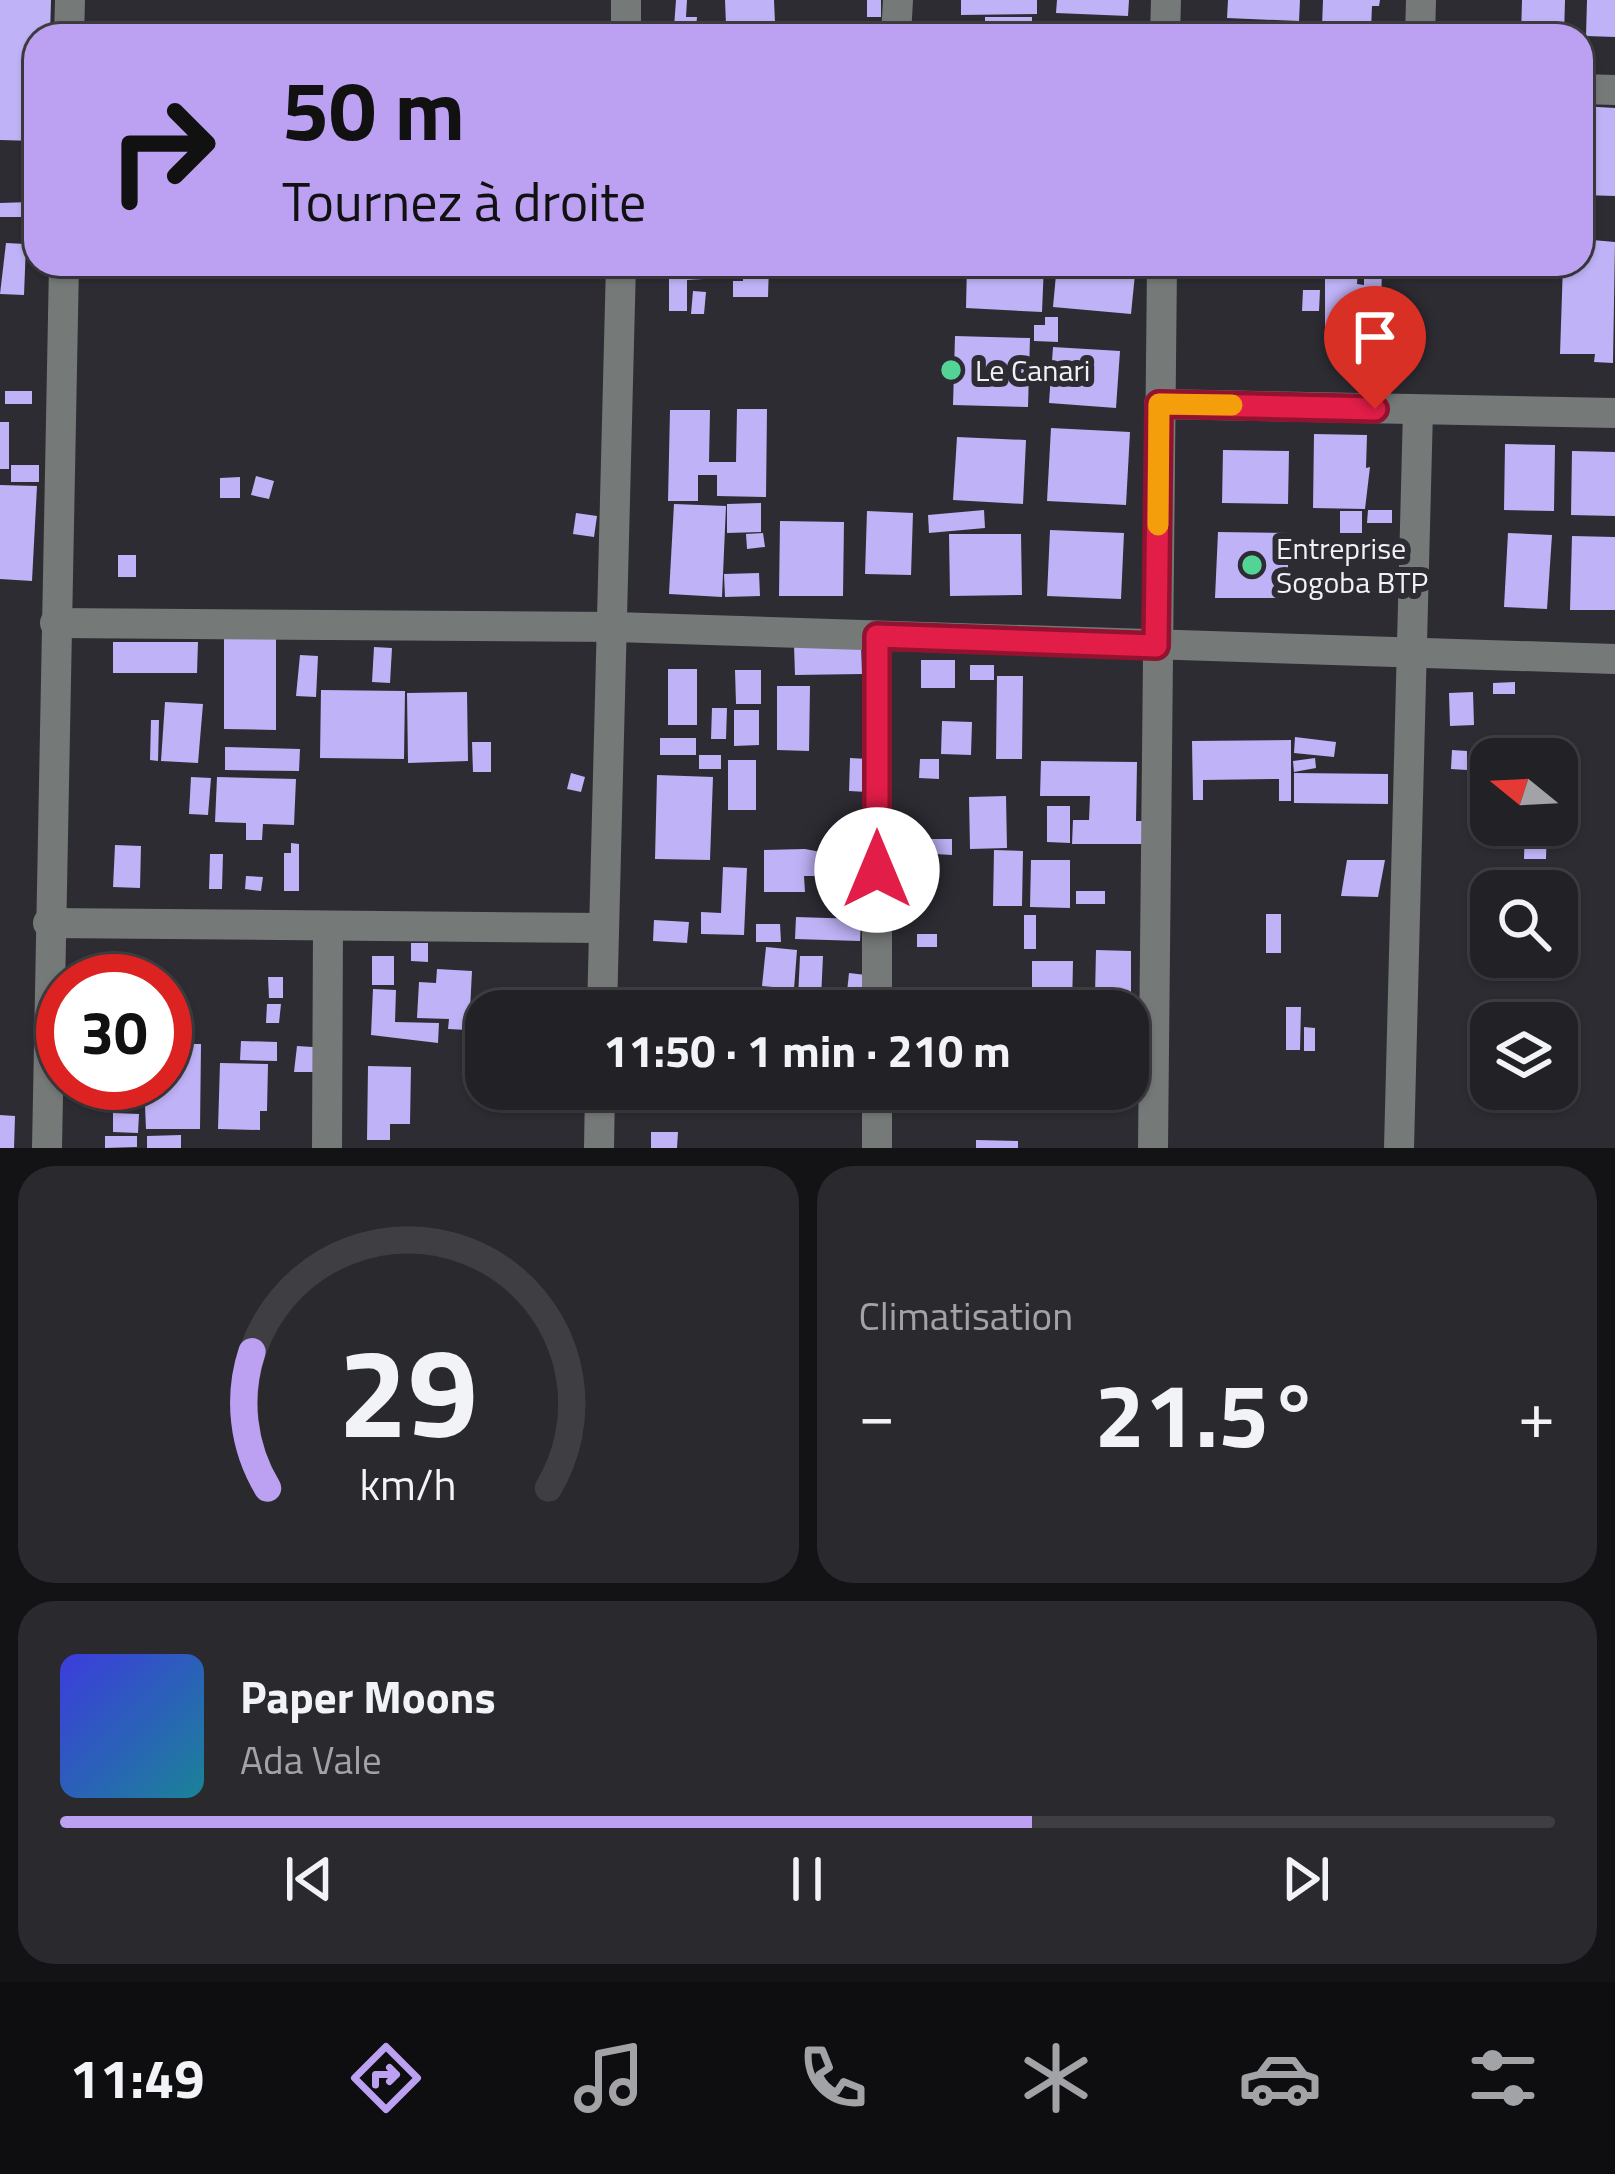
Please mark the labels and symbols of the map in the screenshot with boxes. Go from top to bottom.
pin [1324,286,1426,409]
place label: Le Canari [975,347,1090,393]
marker: Le Canari [938,357,964,383]
place label: Entreprise Sogoba BTP [1276,525,1428,605]
marker: Entreprise Sogoba BTP [1239,552,1265,578]
north arrow [1470,738,1578,846]
position arrow [814,807,940,933]
speed limit sign: 30 [36,954,192,1110]

